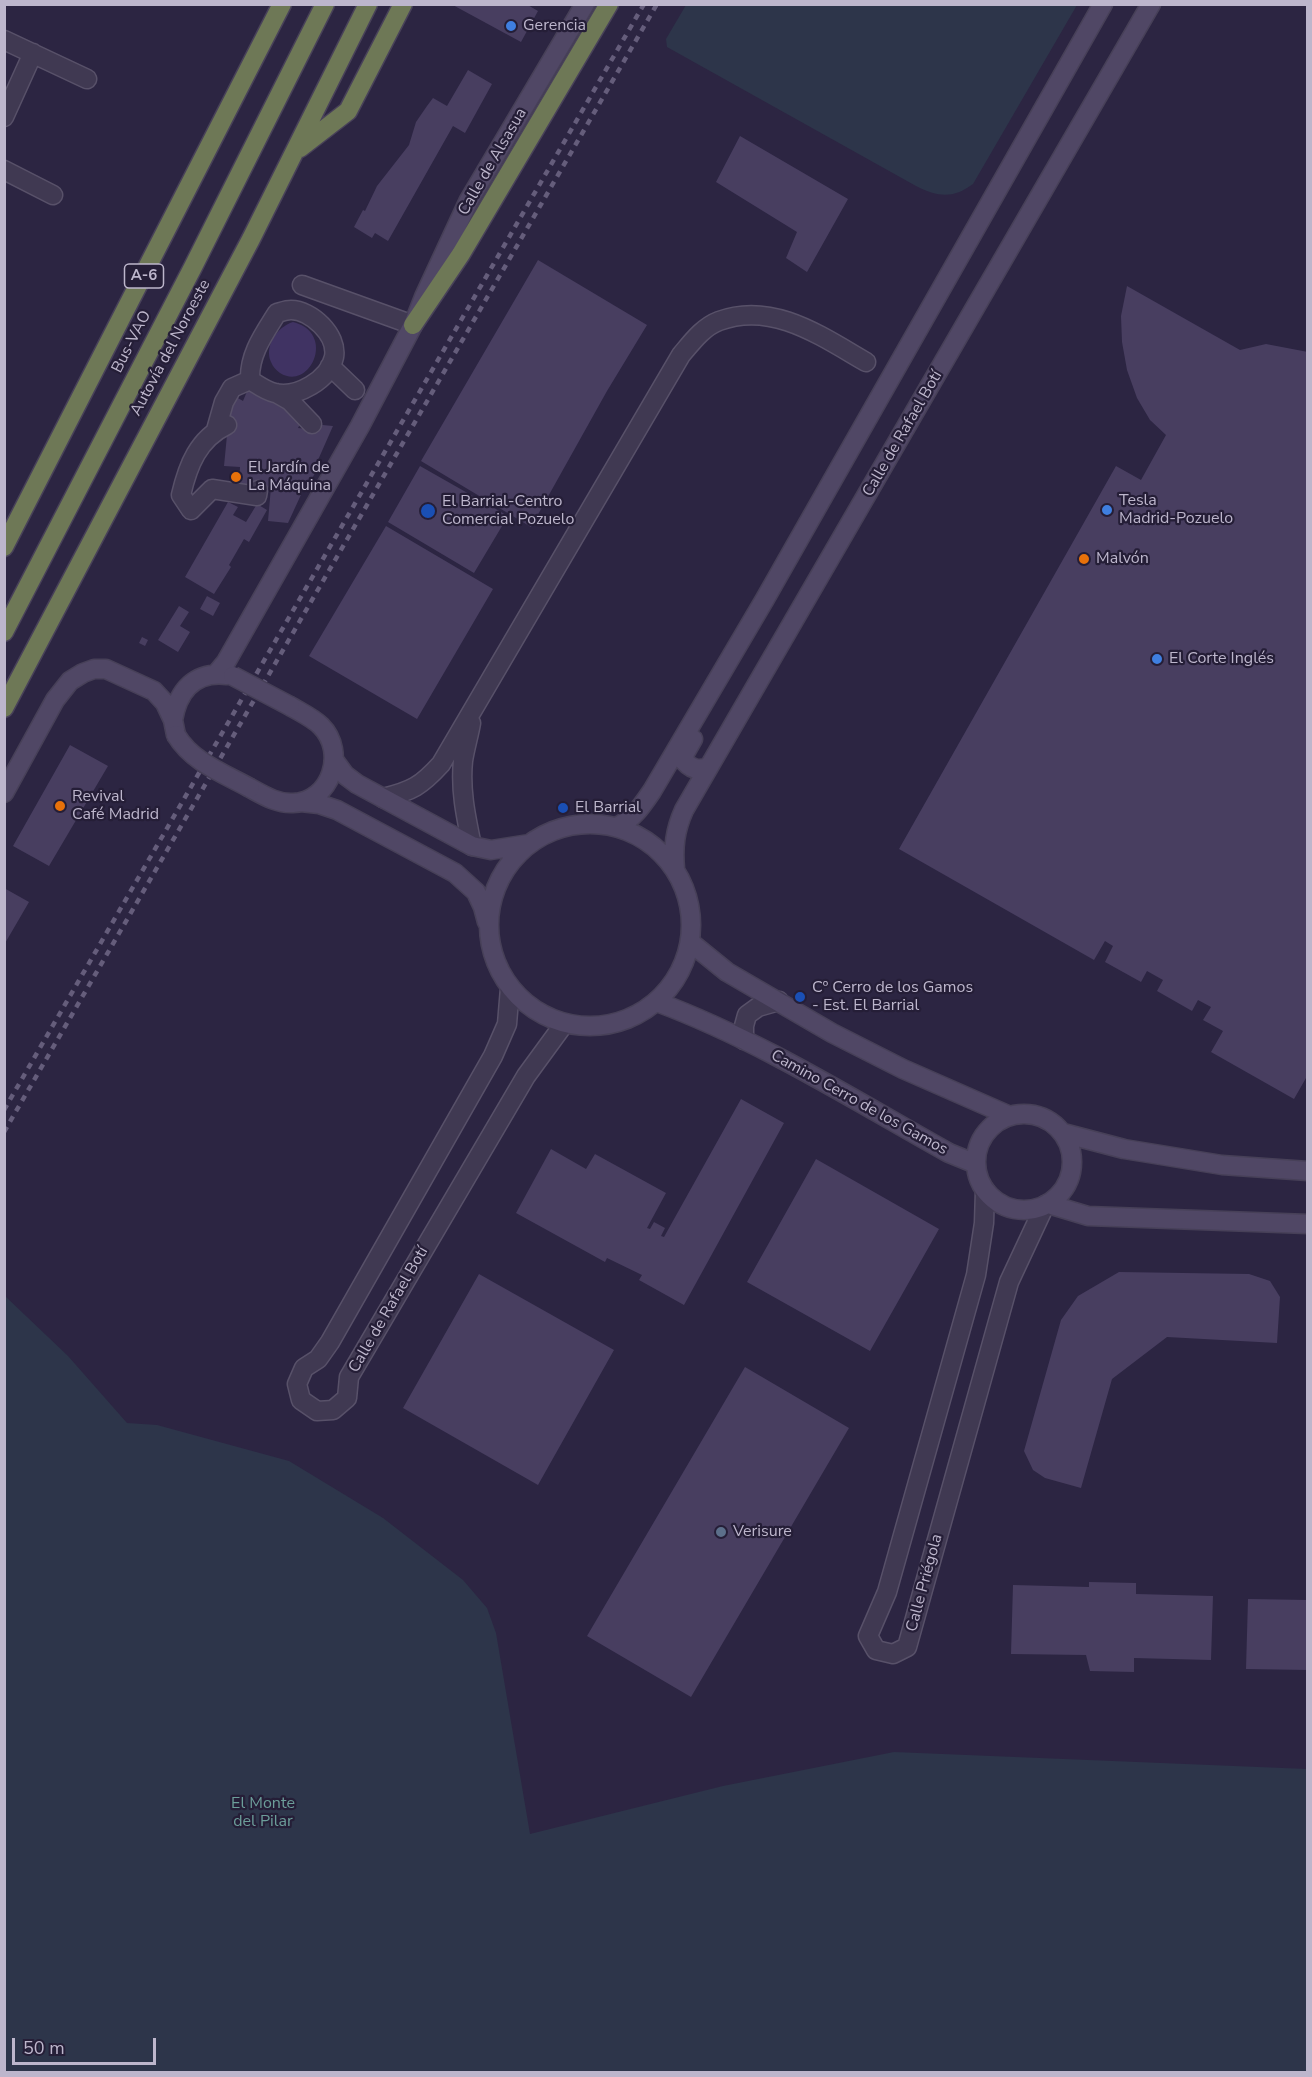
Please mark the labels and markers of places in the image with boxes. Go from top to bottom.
place label: Gerencia [523,16,586,36]
marker: Gerencia [504,19,518,33]
place label: El Jardín de La Máquina [248,458,331,496]
marker: El Jardín de La Máquina [229,470,243,484]
place label: Tesla Madrid-Pozuelo [1119,491,1233,529]
place label: El Barrial-Centro Comercial Pozuelo [442,492,574,530]
marker: El Barrial-Centro Comercial Pozuelo [419,502,437,520]
marker: Tesla Madrid-Pozuelo [1100,503,1114,517]
place label: Malvón [1096,549,1149,569]
marker: Malvón [1077,552,1091,566]
place label: El Corte Inglés [1169,649,1274,669]
marker: El Corte Inglés [1150,652,1164,666]
place label: Revival Café Madrid [72,787,159,825]
place label: El Barrial [575,798,641,818]
marker: Revival Café Madrid [53,799,67,813]
marker: El Barrial [556,801,570,815]
place label: Cº Cerro de los Gamos - Est. El Barrial [812,978,973,1016]
marker: Cº Cerro de los Gamos - Est. El Barrial [793,990,807,1004]
place label: Verisure [733,1522,792,1542]
marker: Verisure [714,1525,728,1539]

